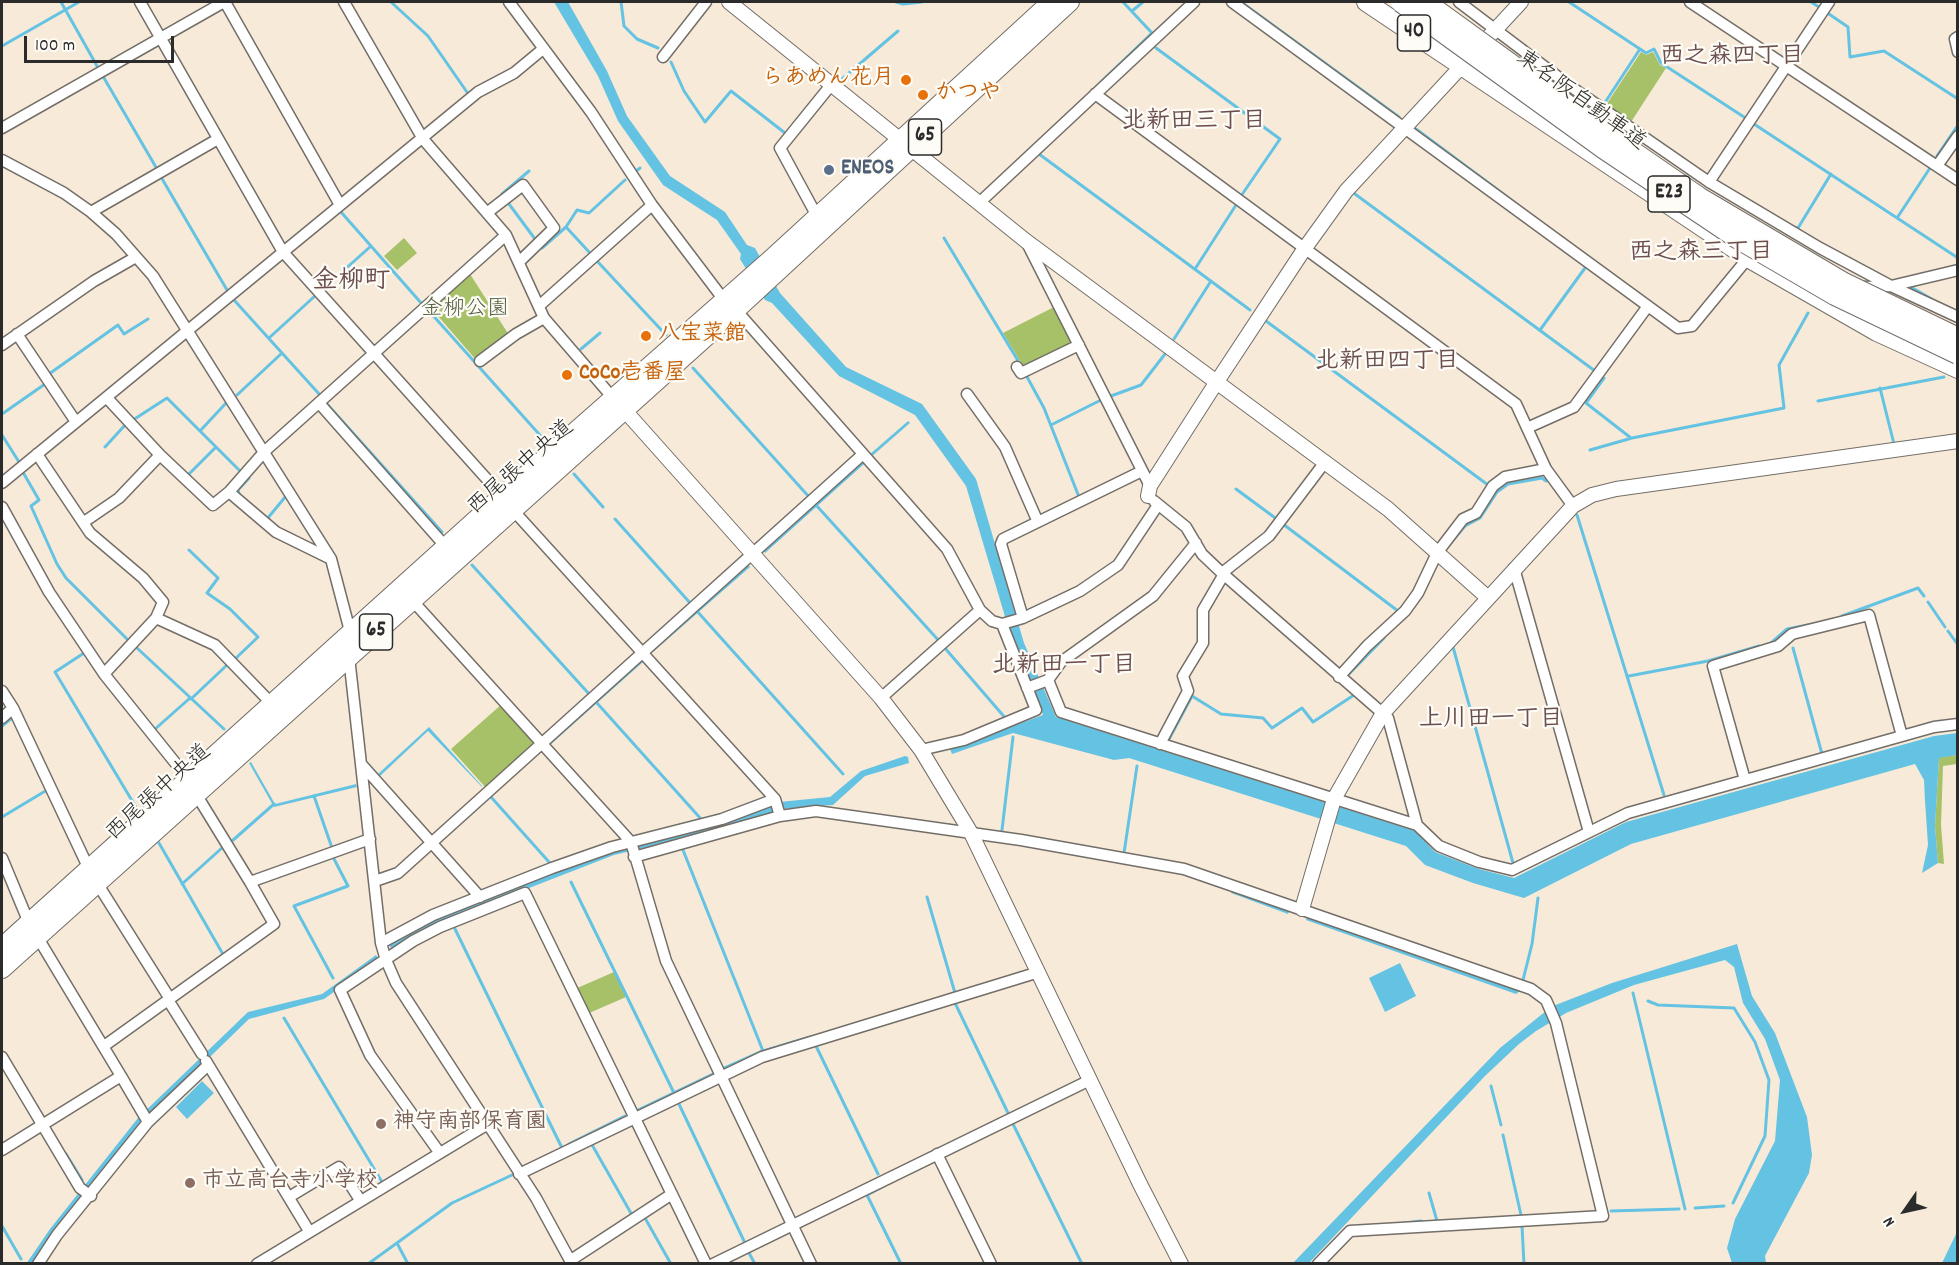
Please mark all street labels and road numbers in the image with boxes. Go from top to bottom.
road number: 40 [1398,15,1430,51]
street label: 東名阪自動車道 [1510,46,1650,158]
road number: 65 [908,119,942,155]
road number: E23 [1648,176,1690,212]
street label: 西尾張中央道 [464,416,580,522]
road number: 65 [360,614,392,650]
street label: 西尾張中央道 [102,740,218,848]

